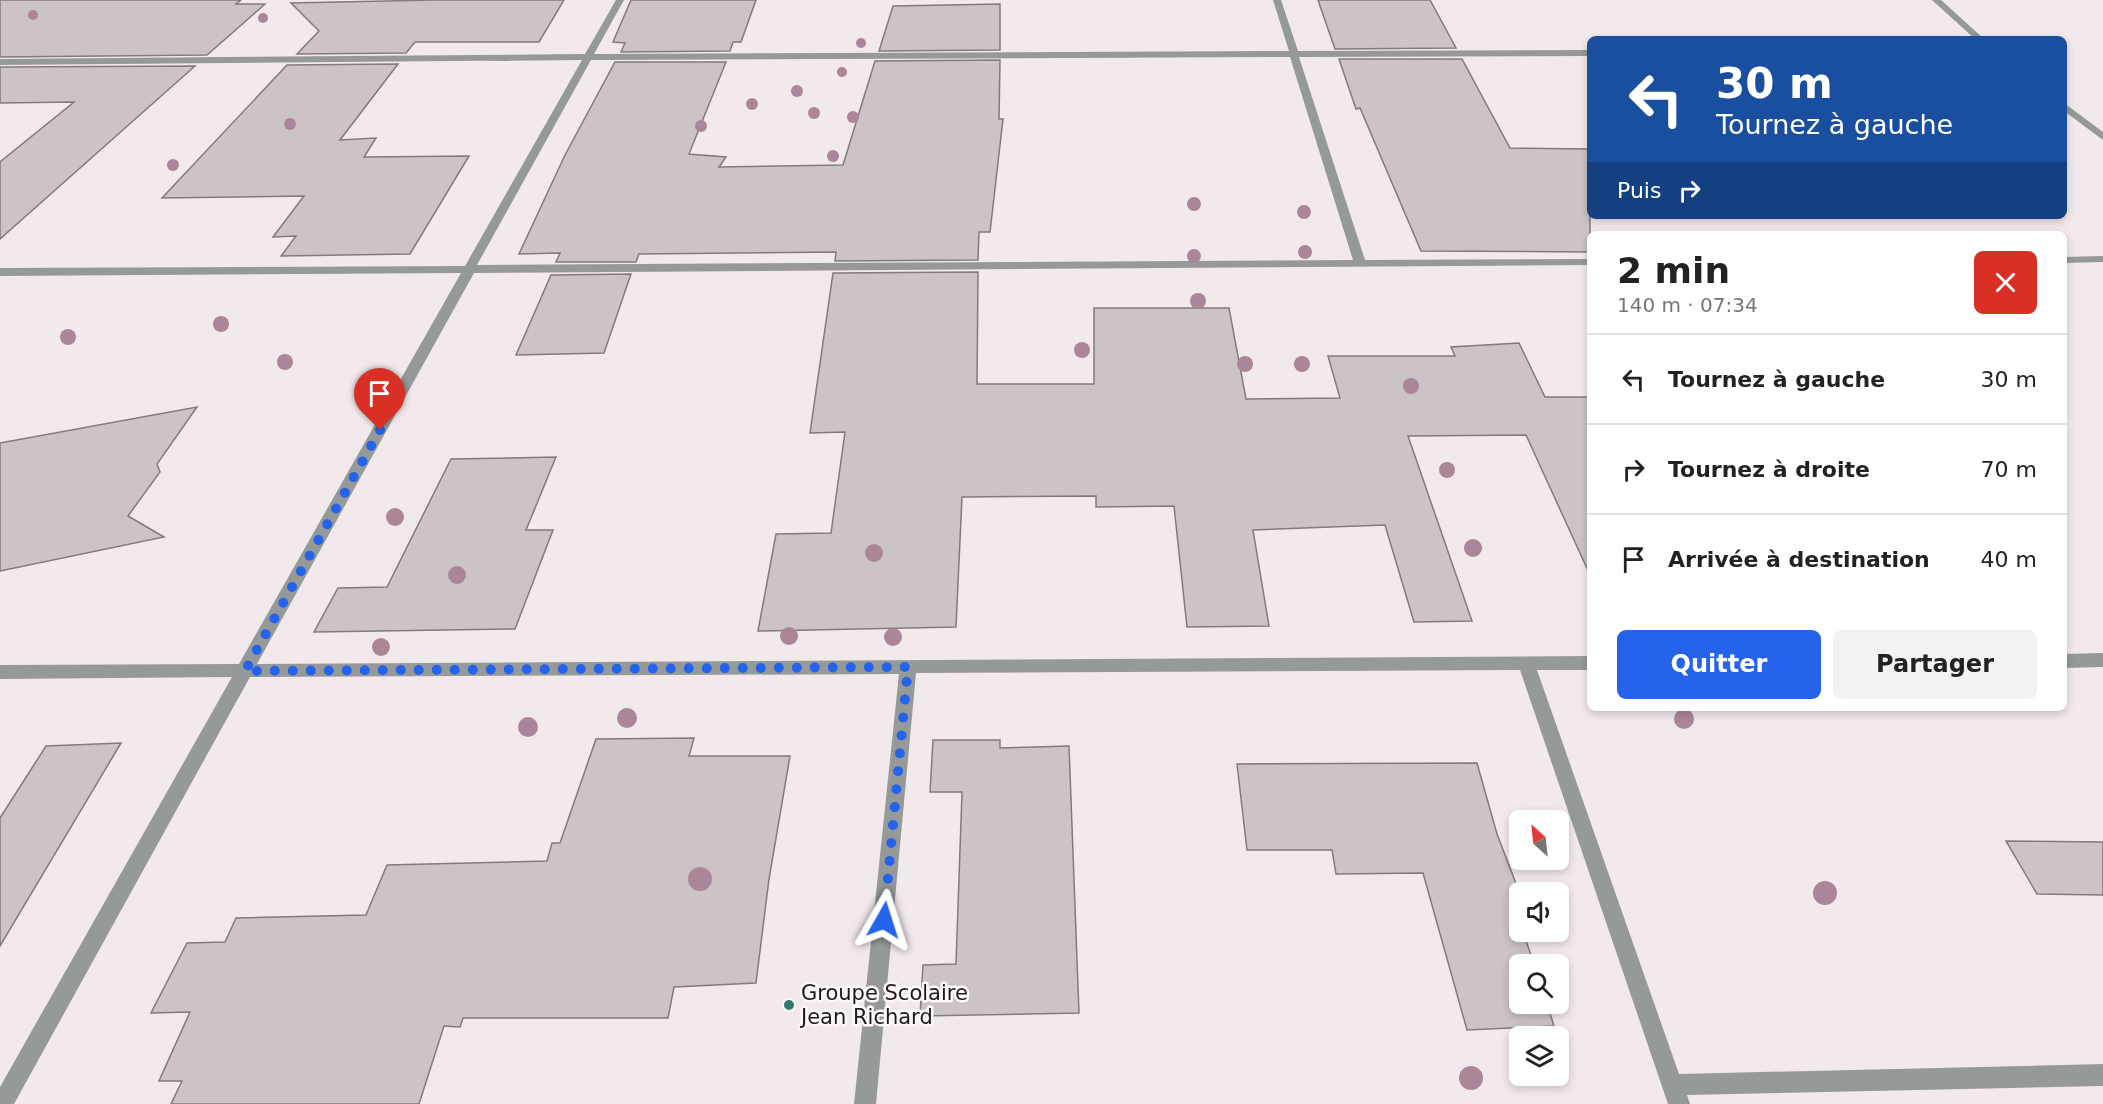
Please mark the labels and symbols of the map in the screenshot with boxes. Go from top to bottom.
pin [354,368,405,430]
north arrow [1509,810,1569,870]
position arrow [852,888,916,952]
place label: Groupe Scolaire Jean Richard [799,981,968,1029]
marker: Groupe Scolaire Jean Richard [782,998,796,1012]

